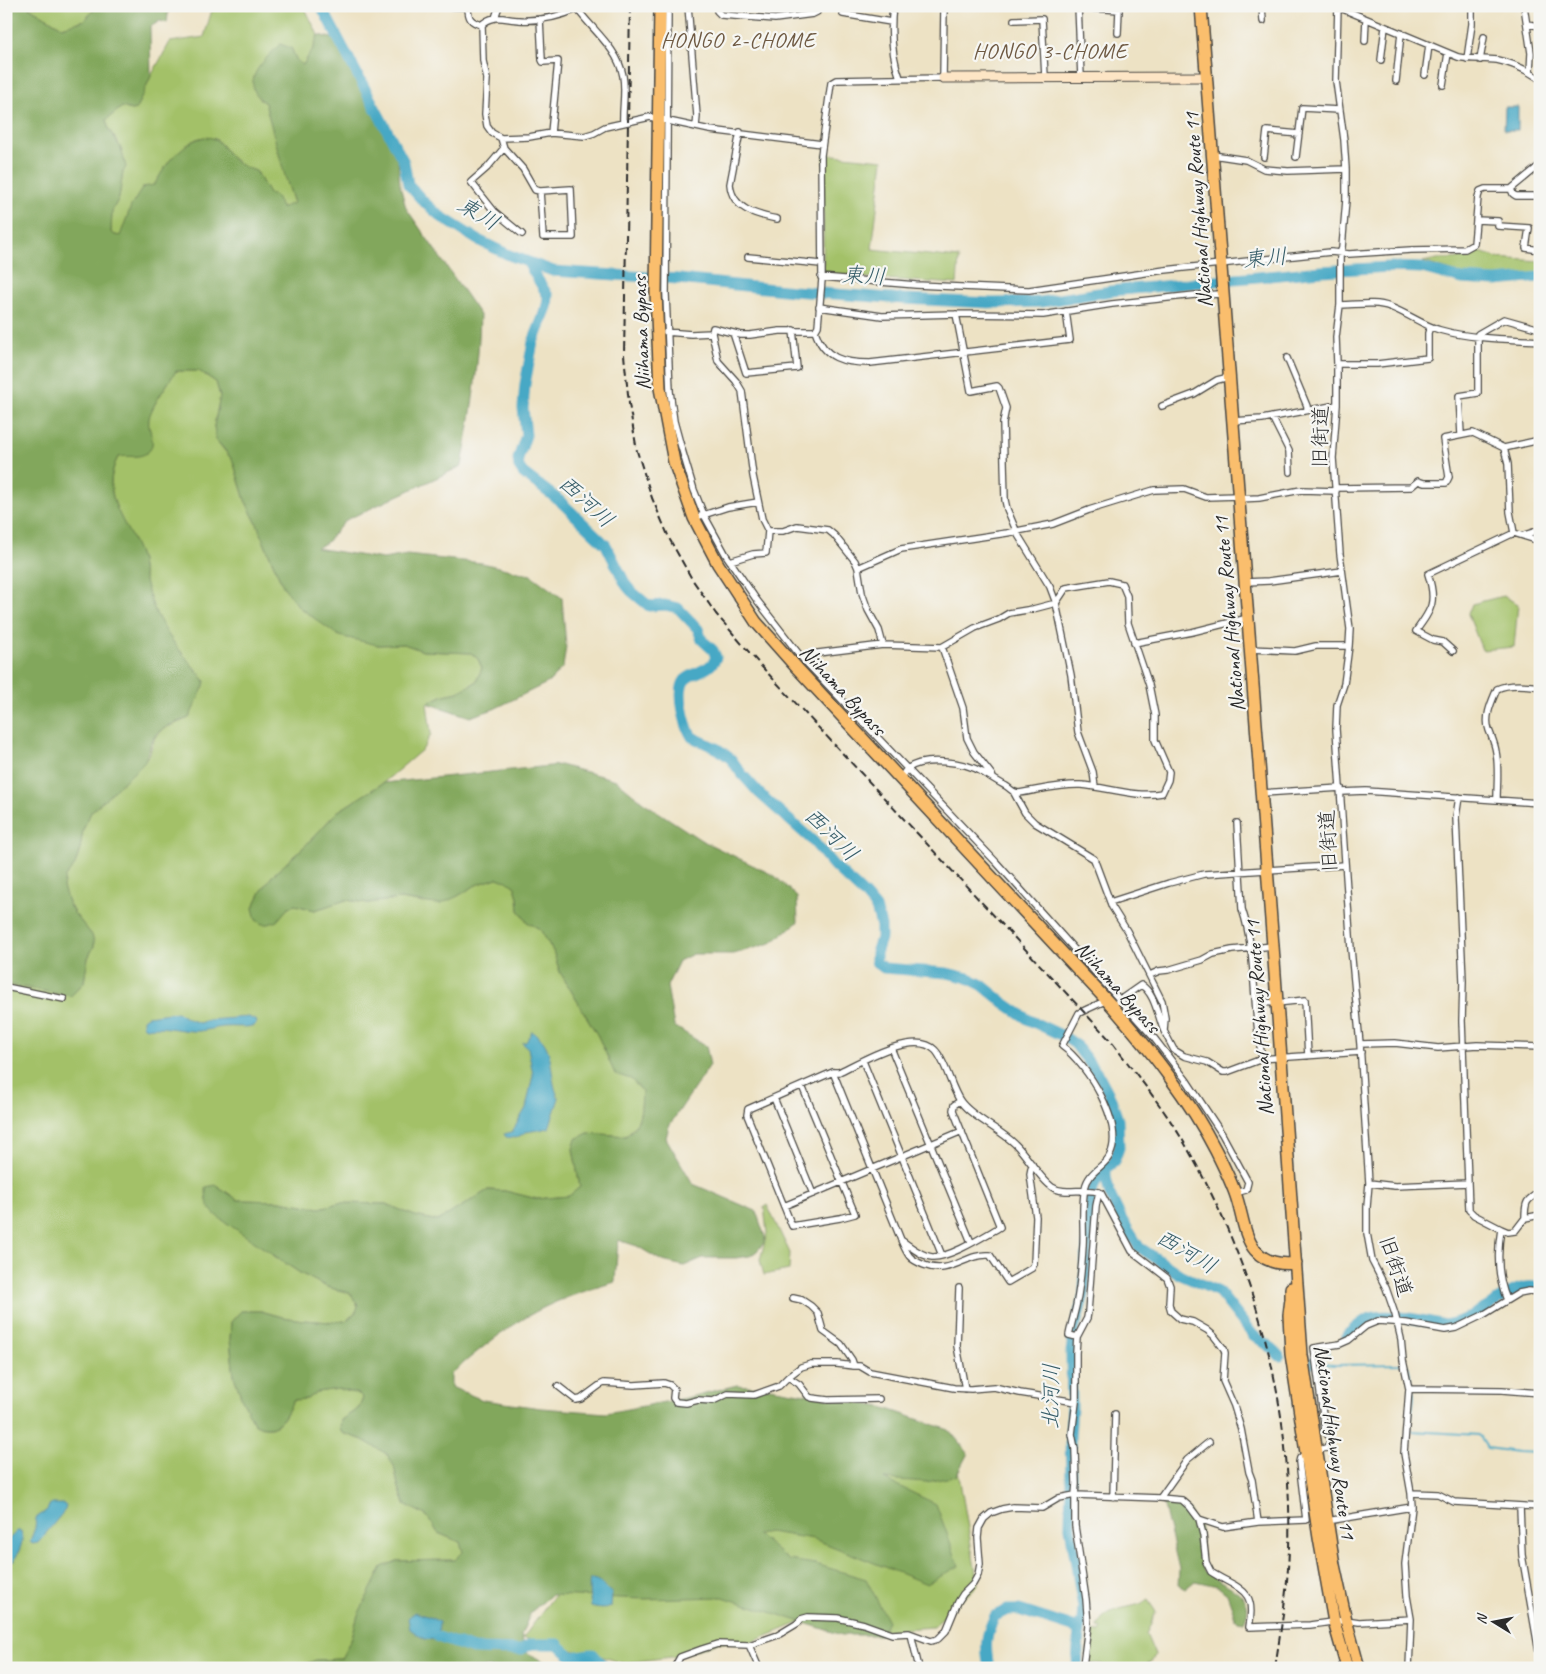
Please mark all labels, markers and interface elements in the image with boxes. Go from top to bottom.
district label: HONGO 2-CHOME [661,26,818,54]
district label: HONGO 3-CHOME [973,37,1130,65]
street label: National Highway Route 11 [1178,110,1218,309]
water label: 東川 [452,191,505,237]
water label: 東川 [1242,242,1288,274]
water label: 東川 [841,261,887,291]
street label: Niihama Bypass [626,273,656,391]
street label: 旧街道 [1306,405,1334,469]
water label: 西河川 [552,469,620,534]
street label: National Highway Route 11 [1207,514,1250,713]
street label: Niihama Bypass [794,639,893,742]
water label: 西河川 [798,802,865,868]
street label: 旧街道 [1313,809,1343,873]
street label: National Highway Route 11 [1239,918,1279,1117]
street label: Niihama Bypass [1070,936,1167,1040]
water label: 西河川 [1151,1223,1222,1280]
street label: 旧街道 [1373,1232,1419,1300]
street label: National Highway Route 11 [1309,1343,1362,1542]
water label: 北河川 [1036,1363,1066,1429]
north arrow [1468,1596,1518,1646]
text: N [1473,1612,1491,1626]

